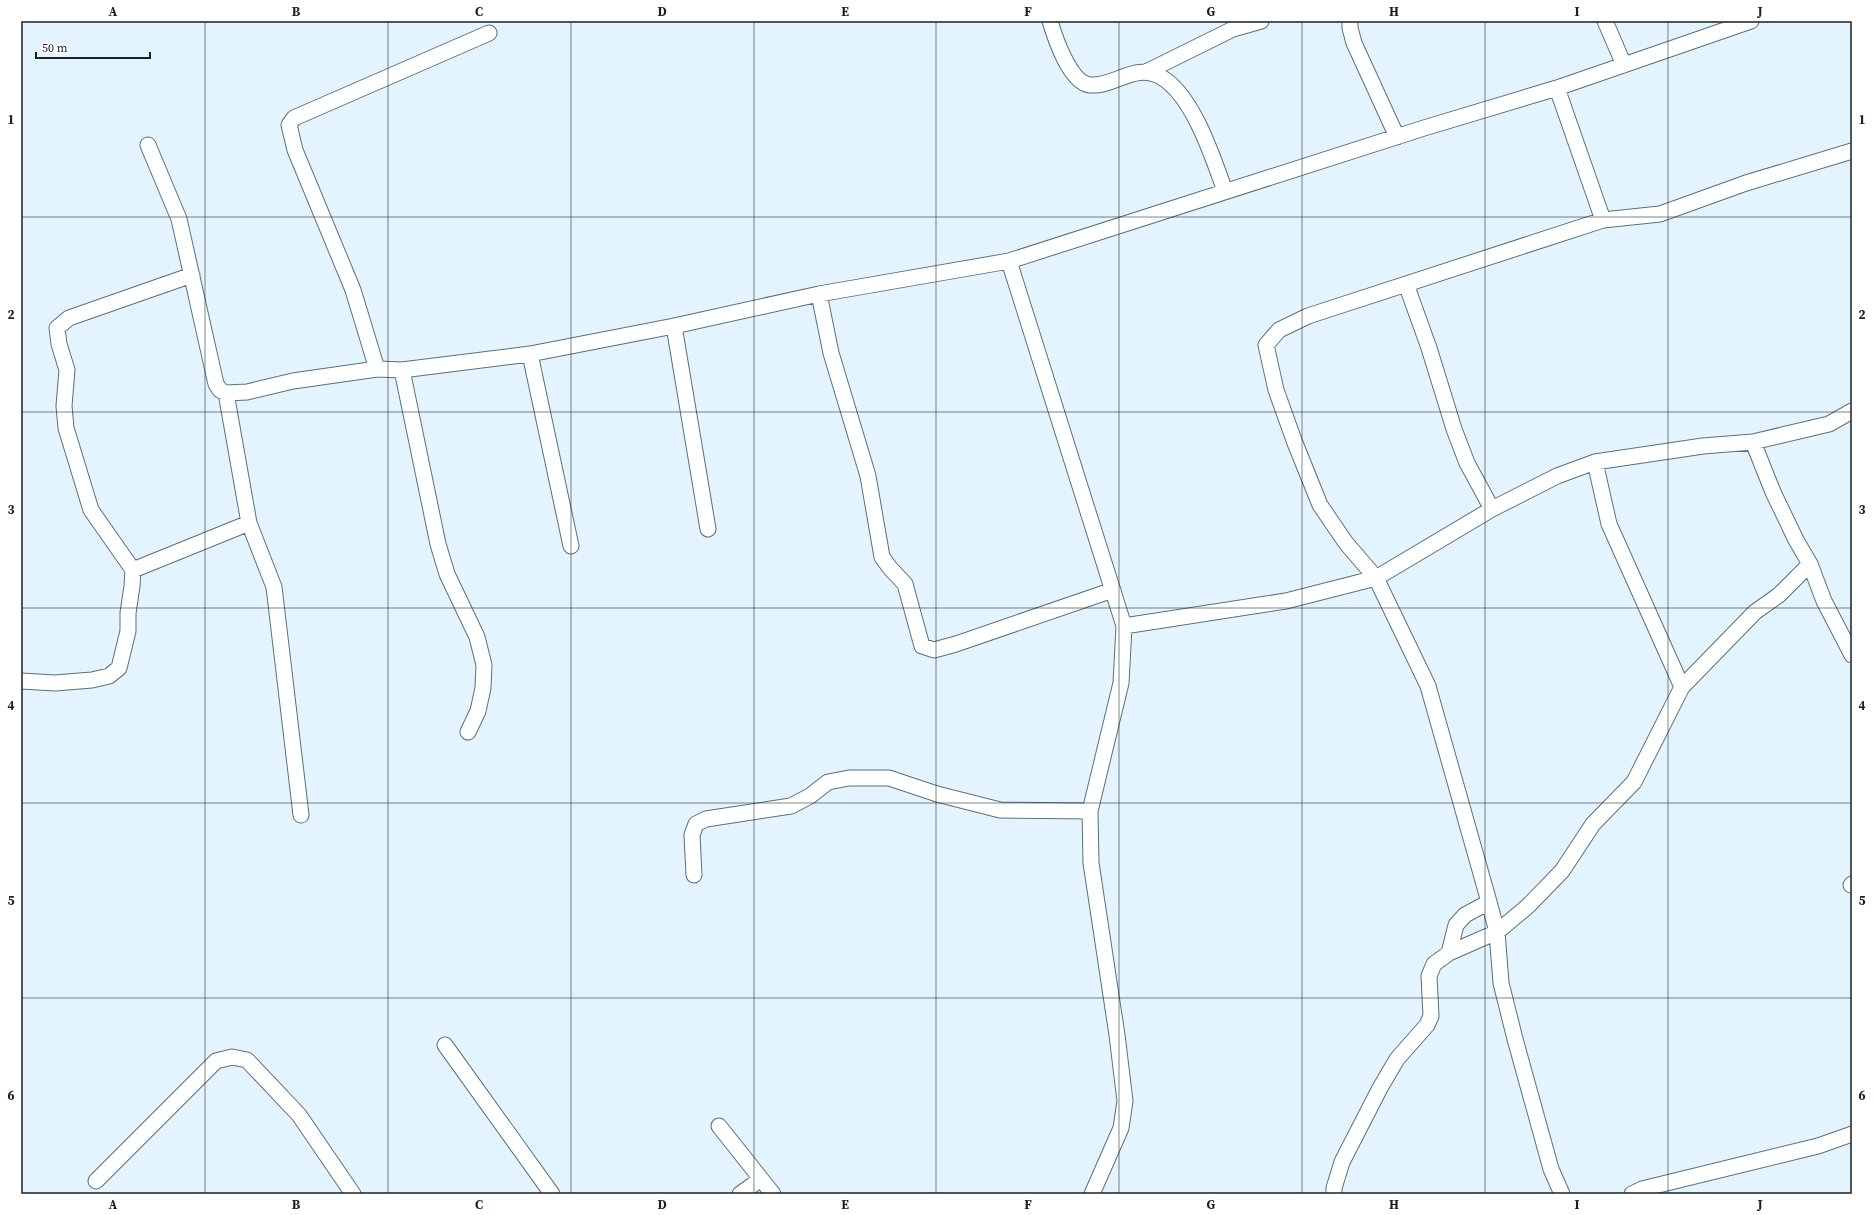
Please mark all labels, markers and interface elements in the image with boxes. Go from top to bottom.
text: A [109,3,118,20]
text: B [292,3,301,20]
text: C [475,3,483,20]
text: D [657,3,667,20]
text: E [841,3,849,20]
text: F [1024,3,1032,20]
text: G [1207,3,1216,20]
text: H [1389,3,1399,20]
text: I [1574,3,1580,20]
text: J [1756,3,1763,20]
scale bar [36,34,150,60]
text: 50 m [42,40,68,56]
text: 1 [7,111,15,128]
text: 1 [1858,111,1866,128]
text: 2 [7,306,15,323]
text: 2 [1858,306,1866,323]
text: 3 [7,501,15,518]
text: 3 [1858,501,1866,518]
text: 4 [7,697,15,714]
text: 4 [1858,697,1866,714]
text: 5 [7,892,15,909]
text: 5 [1858,892,1866,909]
text: 6 [7,1087,15,1104]
text: 6 [1858,1087,1866,1104]
text: A [109,1196,118,1213]
text: B [292,1196,301,1213]
text: C [475,1196,483,1213]
text: D [657,1196,667,1213]
text: E [841,1196,849,1213]
text: F [1024,1196,1032,1213]
text: G [1207,1196,1216,1213]
text: H [1389,1196,1399,1213]
text: I [1574,1196,1580,1213]
text: J [1756,1196,1763,1213]

